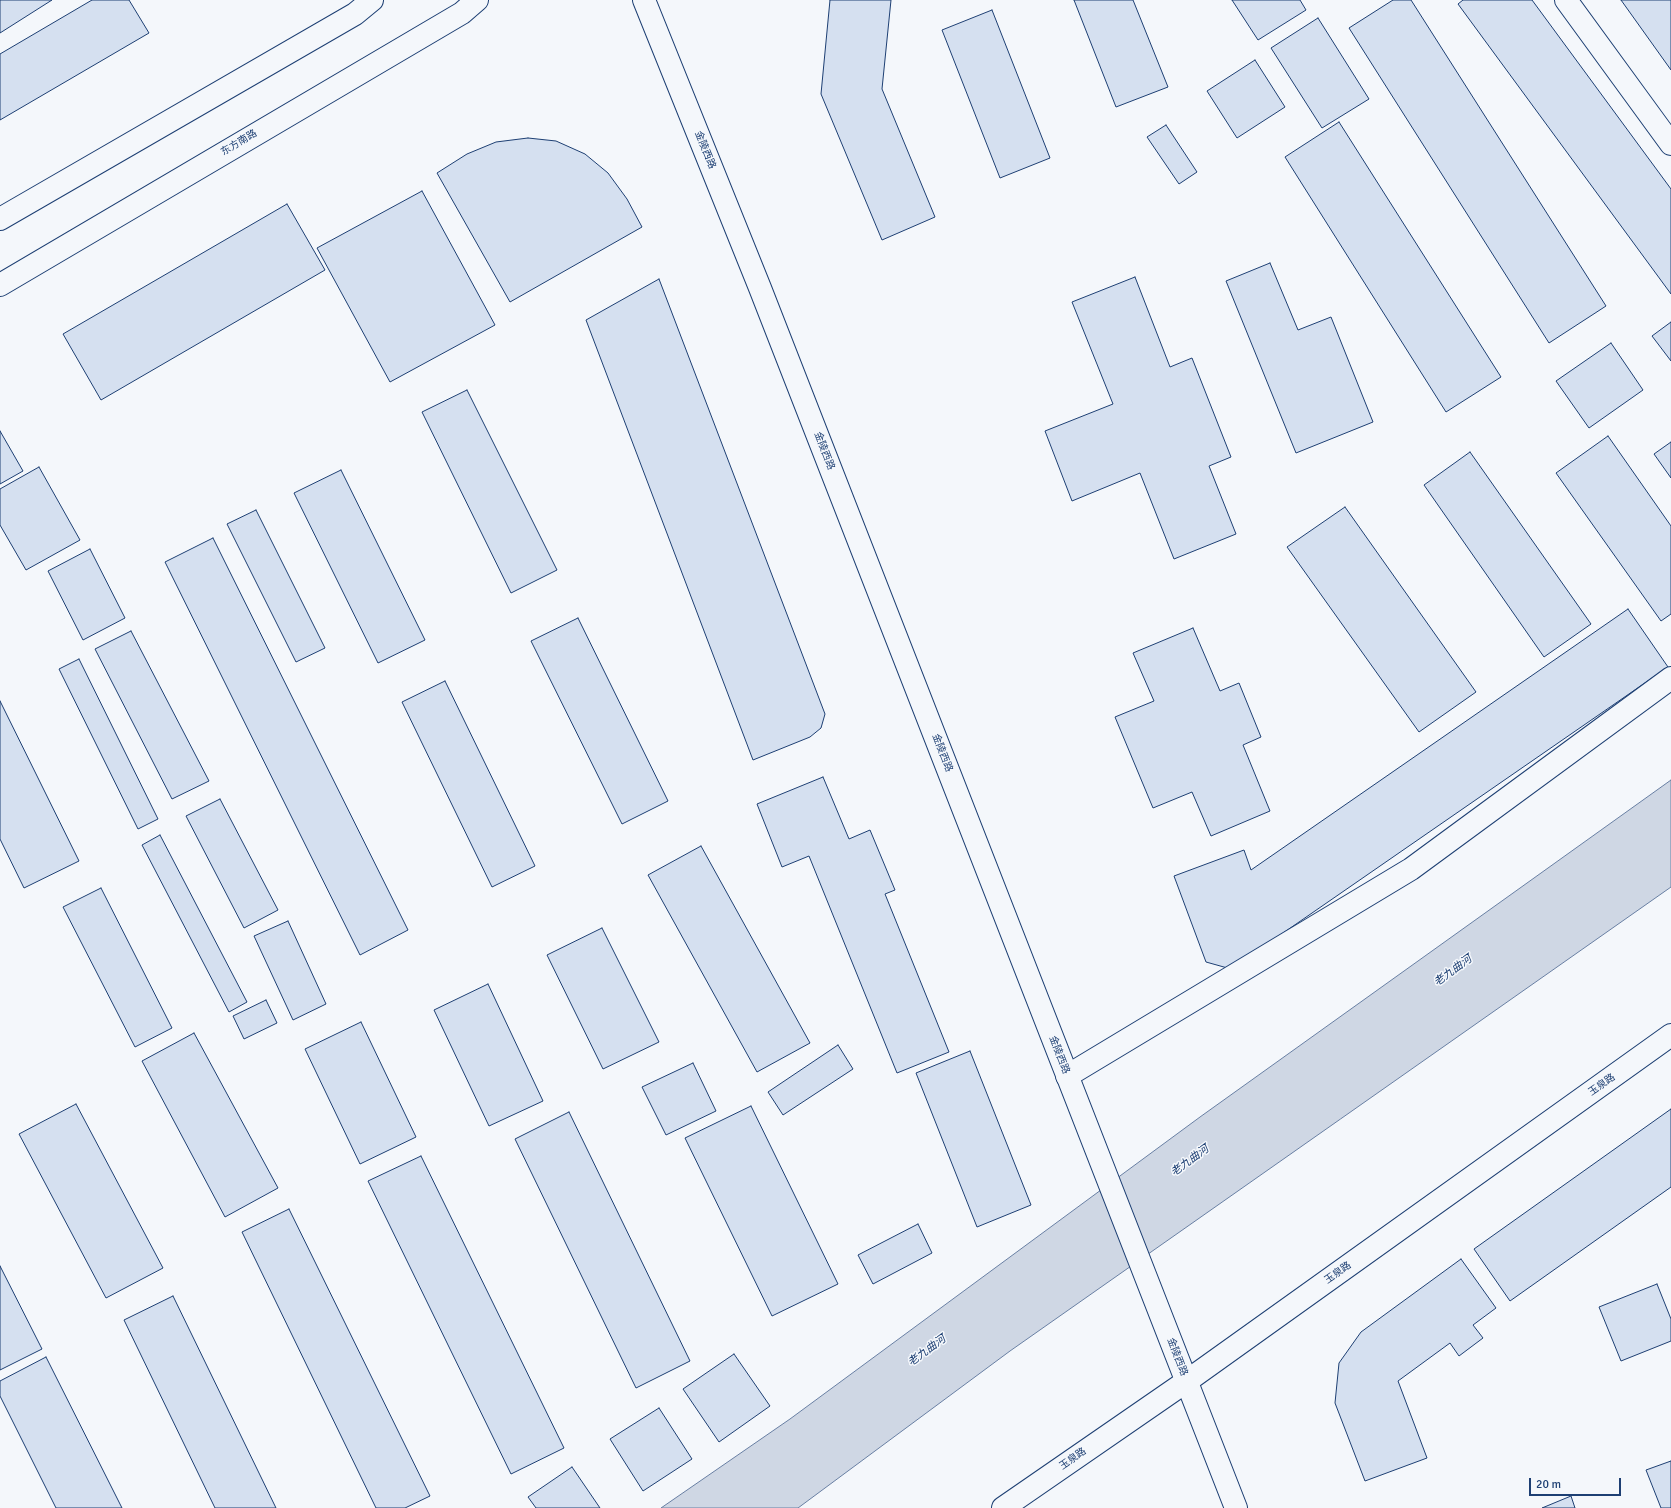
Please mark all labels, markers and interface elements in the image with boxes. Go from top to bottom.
street label: 东方南路 [219,128,259,158]
street label: 金陵西路 [692,129,718,171]
street label: 金陵西路 [811,430,837,472]
street label: 金陵西路 [929,732,955,774]
water label: 老九曲河 [1431,953,1475,989]
street label: 金陵西路 [1046,1034,1072,1076]
street label: 玉泉路 [1586,1071,1618,1099]
water label: 老九曲河 [1168,1143,1212,1179]
street label: 玉泉路 [1322,1259,1354,1287]
water label: 老九曲河 [905,1333,949,1369]
street label: 金陵西路 [1164,1336,1190,1378]
street label: 玉泉路 [1057,1445,1089,1473]
scale bar [1531,1470,1623,1496]
text: 20 m [1536,1477,1561,1492]

